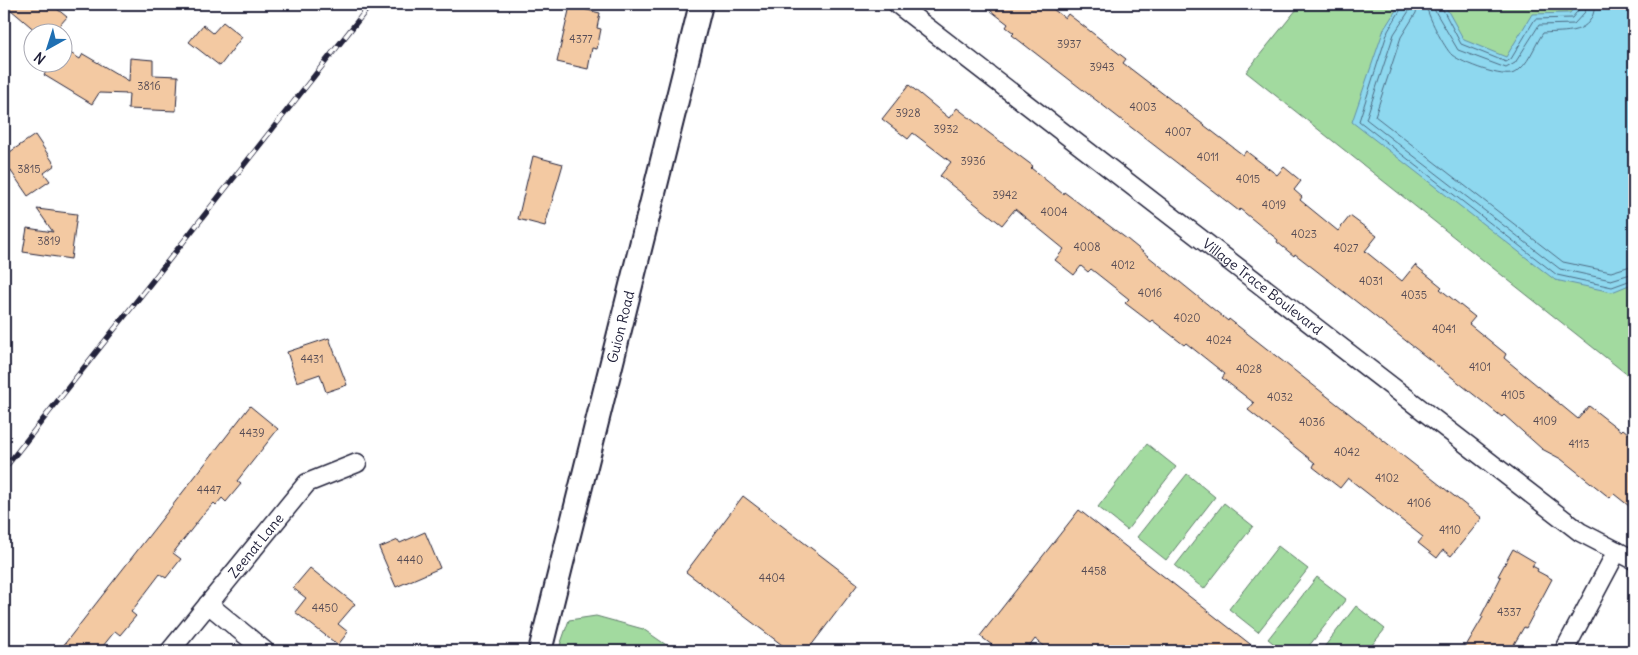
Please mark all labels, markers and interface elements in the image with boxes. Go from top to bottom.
north arrow [22,22,72,72]
house number: 4377 [569,32,593,46]
house number: 3937 [1057,37,1082,51]
text: N [30,48,49,68]
house number: 3943 [1089,60,1115,74]
house number: 3816 [137,79,161,93]
house number: 4003 [1129,100,1157,114]
house number: 3928 [896,106,920,120]
house number: 3932 [934,122,958,136]
house number: 4007 [1165,125,1192,139]
house number: 4011 [1197,150,1219,164]
house number: 3936 [960,154,986,168]
house number: 3815 [17,162,41,176]
house number: 4015 [1236,172,1260,186]
house number: 3942 [993,188,1017,202]
house number: 4019 [1262,198,1286,212]
house number: 4004 [1040,205,1068,219]
house number: 4023 [1291,227,1317,241]
house number: 3819 [37,234,61,248]
street label: Village Trace Boulevard [1199,235,1326,339]
house number: 4008 [1073,240,1101,254]
house number: 4027 [1333,241,1359,255]
house number: 4012 [1111,258,1135,272]
house number: 4031 [1359,274,1383,288]
house number: 4016 [1138,286,1162,300]
house number: 4035 [1401,288,1427,302]
street label: Guion Road [603,289,638,365]
house number: 4020 [1174,311,1200,325]
house number: 4041 [1432,322,1456,336]
house number: 4024 [1206,333,1232,347]
house number: 4431 [300,352,324,366]
house number: 4101 [1469,360,1491,374]
house number: 4028 [1236,362,1262,376]
house number: 4105 [1501,388,1525,402]
house number: 4032 [1267,390,1293,404]
house number: 4109 [1533,414,1557,428]
house number: 4036 [1299,415,1325,429]
house number: 4439 [239,426,265,440]
house number: 4113 [1568,437,1590,451]
house number: 4042 [1334,445,1360,459]
house number: 4102 [1375,471,1399,485]
house number: 4447 [197,483,222,497]
house number: 4106 [1407,496,1431,510]
street label: Zeenat Lane [224,510,288,581]
house number: 4110 [1439,523,1461,537]
house number: 4440 [397,553,423,567]
house number: 4458 [1081,564,1107,578]
house number: 4404 [759,571,785,585]
house number: 4450 [312,601,338,615]
house number: 4337 [1497,605,1522,619]

